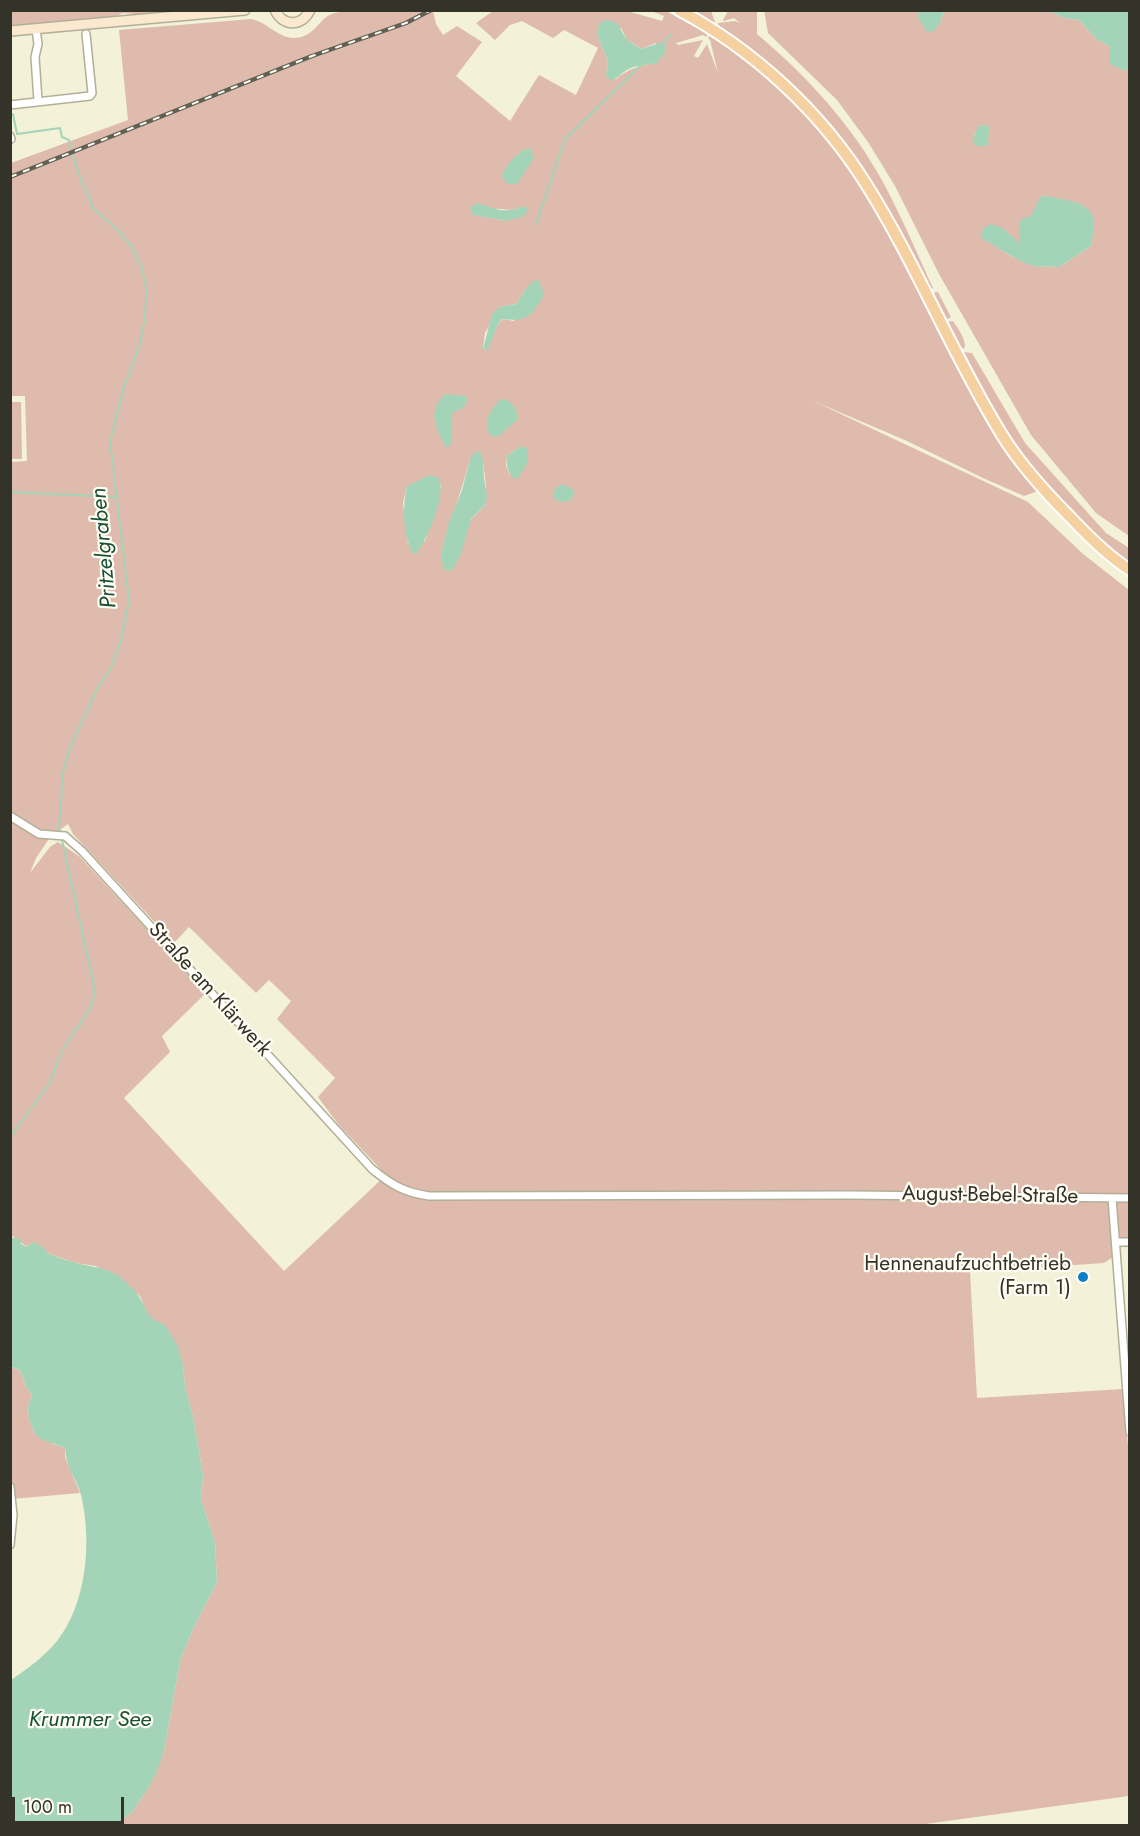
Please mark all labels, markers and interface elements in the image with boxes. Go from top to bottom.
water label: Pritzelgraben [87,487,123,609]
street label: Straße am Klärwerk [142,918,276,1062]
street label: August-Bebel-Straße [902,1182,1078,1210]
place label: Hennenaufzuchtbetrieb (Farm 1) [864,1252,1071,1302]
marker: Hennenaufzuchtbetrieb (Farm 1) [1076,1270,1090,1284]
water label: Krummer See [29,1708,151,1734]
scale bar [15,1785,128,1823]
text: 100 m [23,1794,72,1820]

